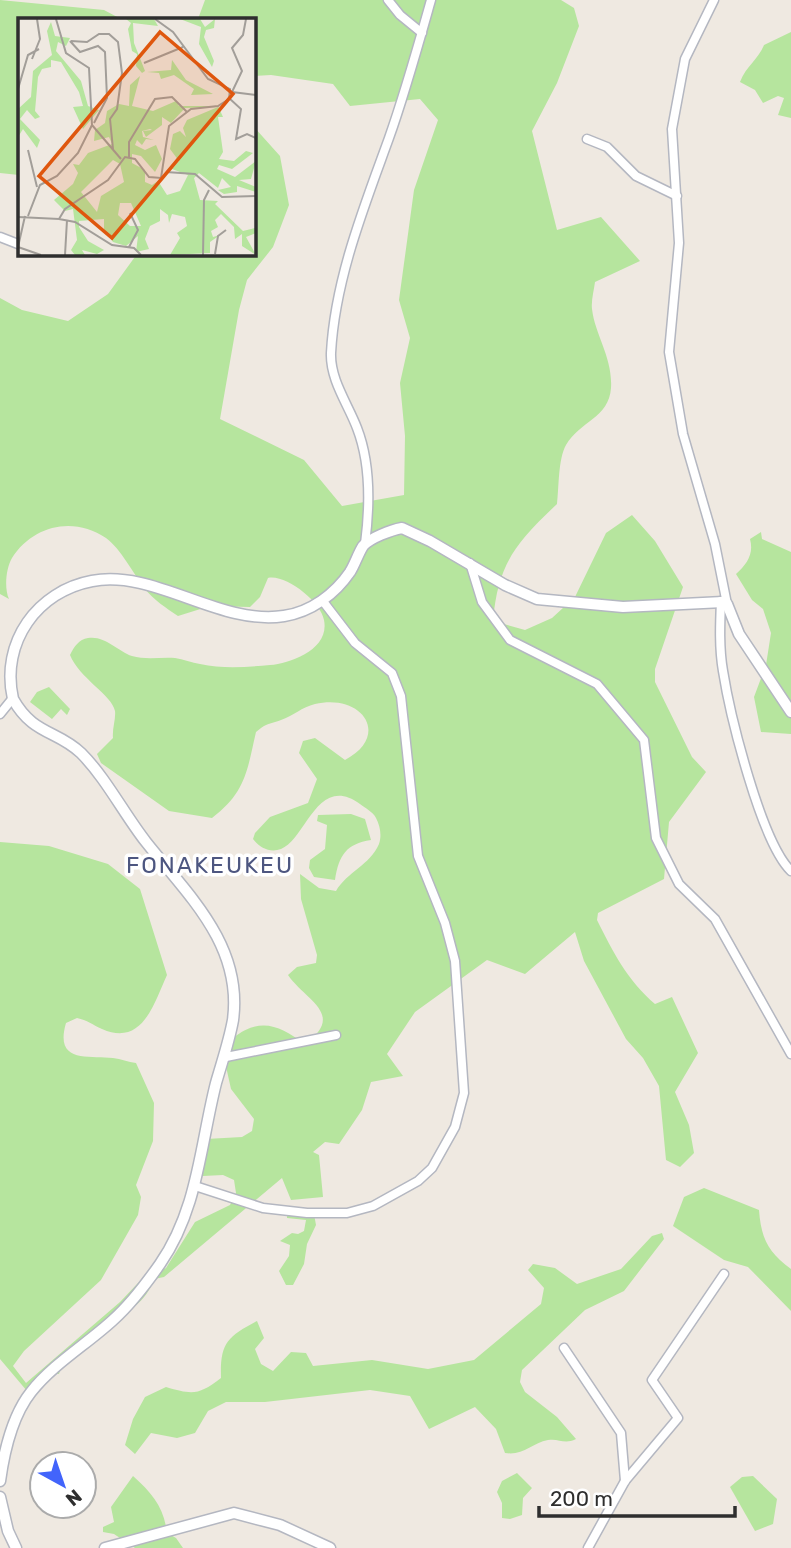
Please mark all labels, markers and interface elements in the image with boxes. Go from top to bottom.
inset map [18,18,256,256]
district label: FONAKEUKEU [126,851,294,879]
north arrow [28,1450,98,1520]
scale bar [539,1474,735,1518]
text: N [61,1484,86,1511]
text: 200 m [550,1486,613,1511]

